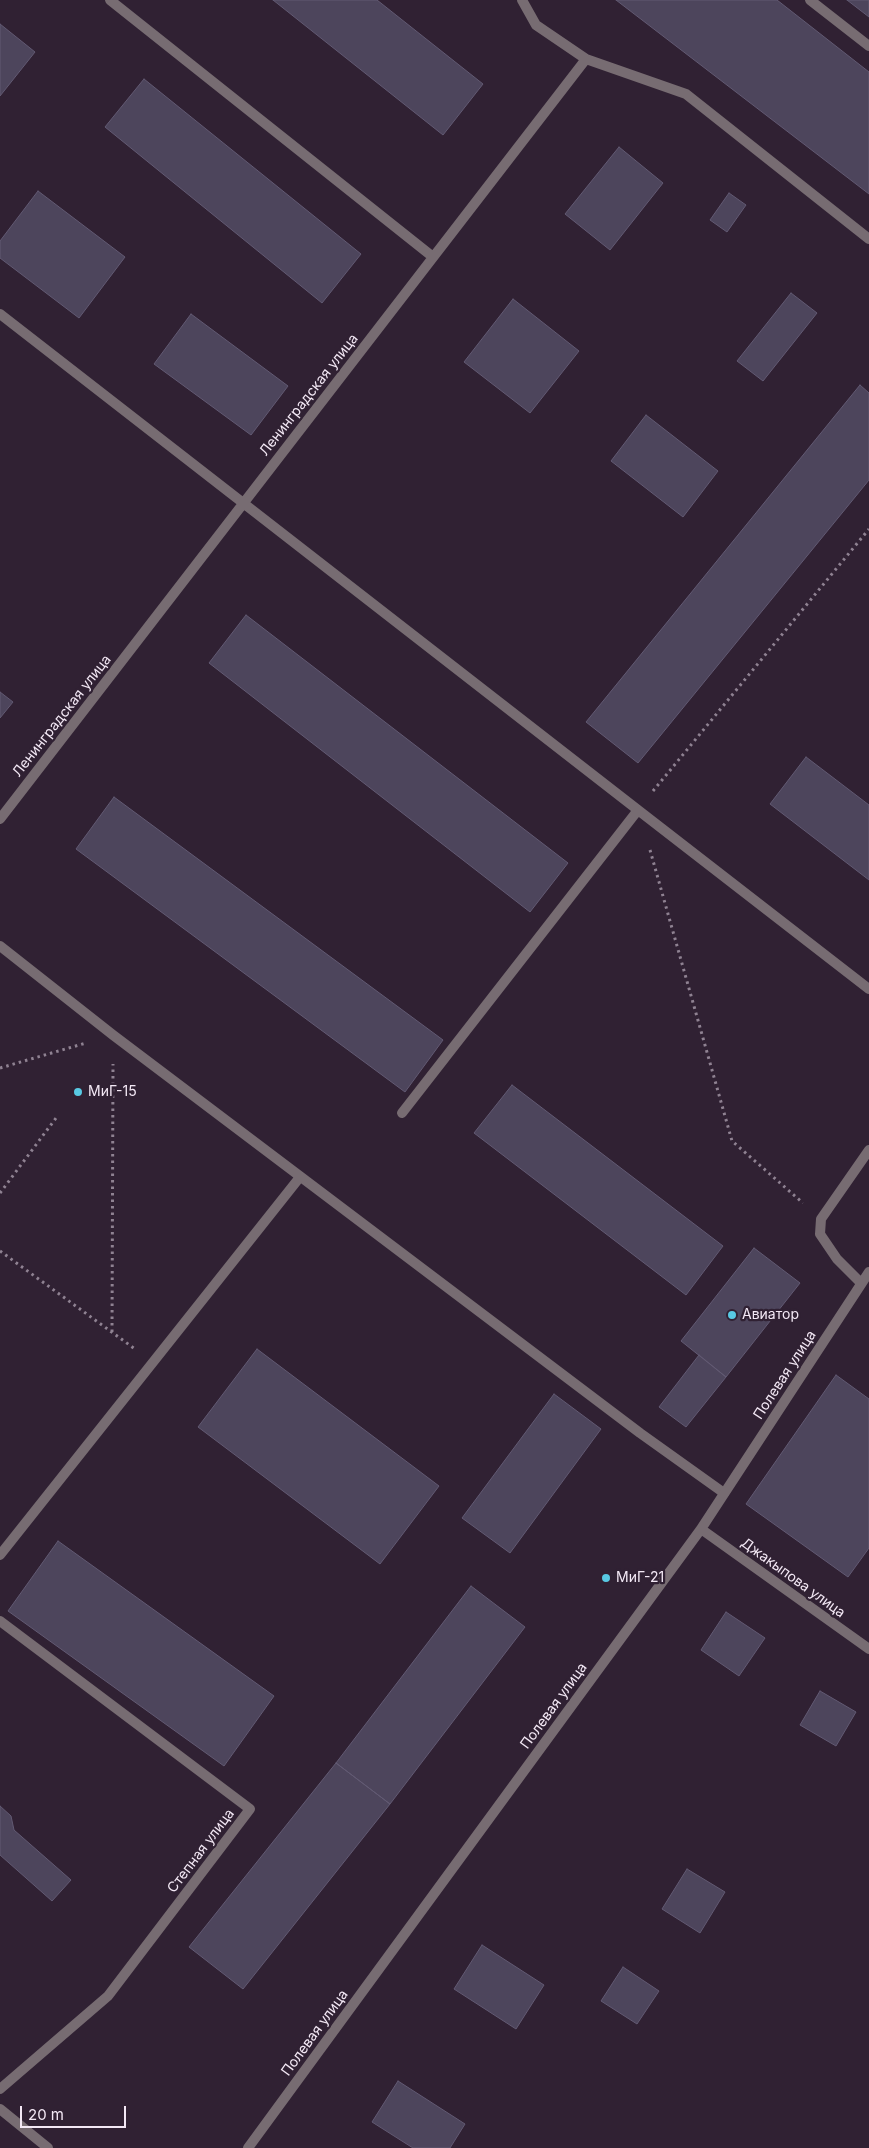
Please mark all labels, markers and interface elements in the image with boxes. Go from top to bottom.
street label: Ленинградская улица [256,331,362,459]
street label: Ленинградская улица [9,652,115,780]
place label: МиГ-15 [88,1084,137,1100]
marker: МиГ-15 [72,1086,84,1098]
place label: Авиатор [742,1307,799,1323]
marker: Авиатор [726,1309,738,1321]
street label: Полевая улица [750,1328,820,1422]
street label: Джакыпова улица [738,1535,848,1621]
place label: МиГ-21 [616,1570,664,1586]
marker: МиГ-21 [600,1572,612,1584]
street label: Полевая улица [517,1660,591,1752]
street label: Степная улица [164,1806,238,1896]
street label: Полевая улица [278,1987,352,2079]
scale bar [22,2096,129,2128]
text: 20 m [28,2105,64,2124]

